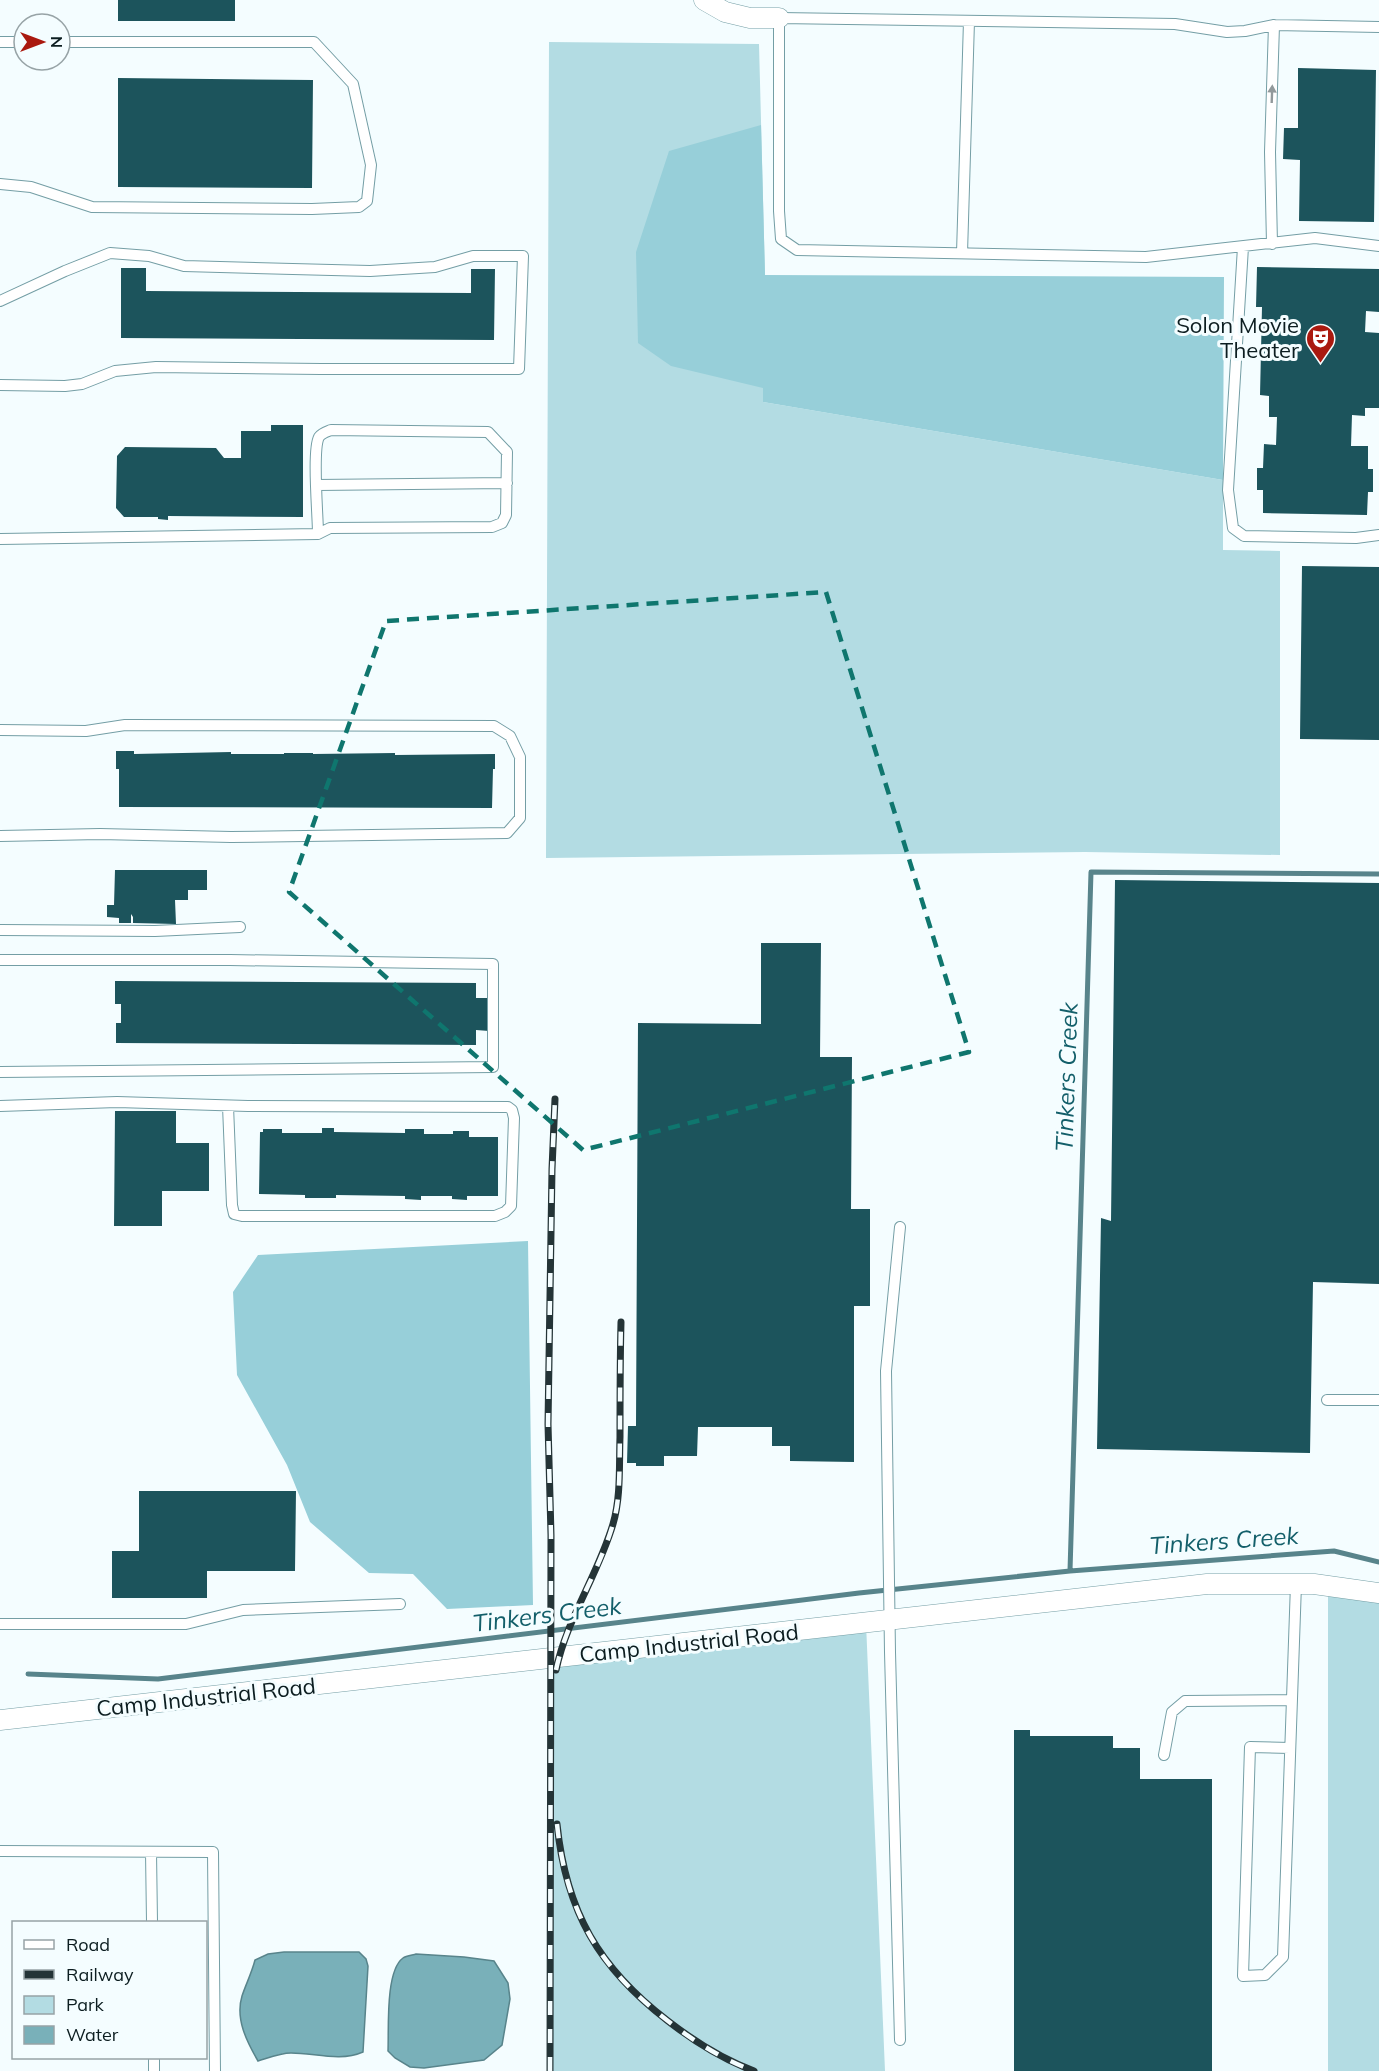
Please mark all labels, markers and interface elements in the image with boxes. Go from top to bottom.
north arrow [12,12,72,72]
text: N [47,36,67,48]
one-way arrow [1267,84,1276,103]
place label: Solon Movie Theater [1176,311,1299,364]
theatre icon: Solon Movie Theater [1304,322,1336,364]
water label: Tinkers Creek [1048,1001,1084,1152]
water label: Tinkers Creek [1148,1520,1300,1560]
water label: Tinkers Creek [471,1590,624,1638]
street label: Camp Industrial Road [578,1618,800,1668]
street label: Camp Industrial Road [95,1672,317,1722]
legend [12,1921,207,2059]
text: Road [66,1933,110,1956]
text: Railway [66,1963,134,1986]
text: Park [66,1993,105,2016]
text: Water [66,2023,119,2046]

